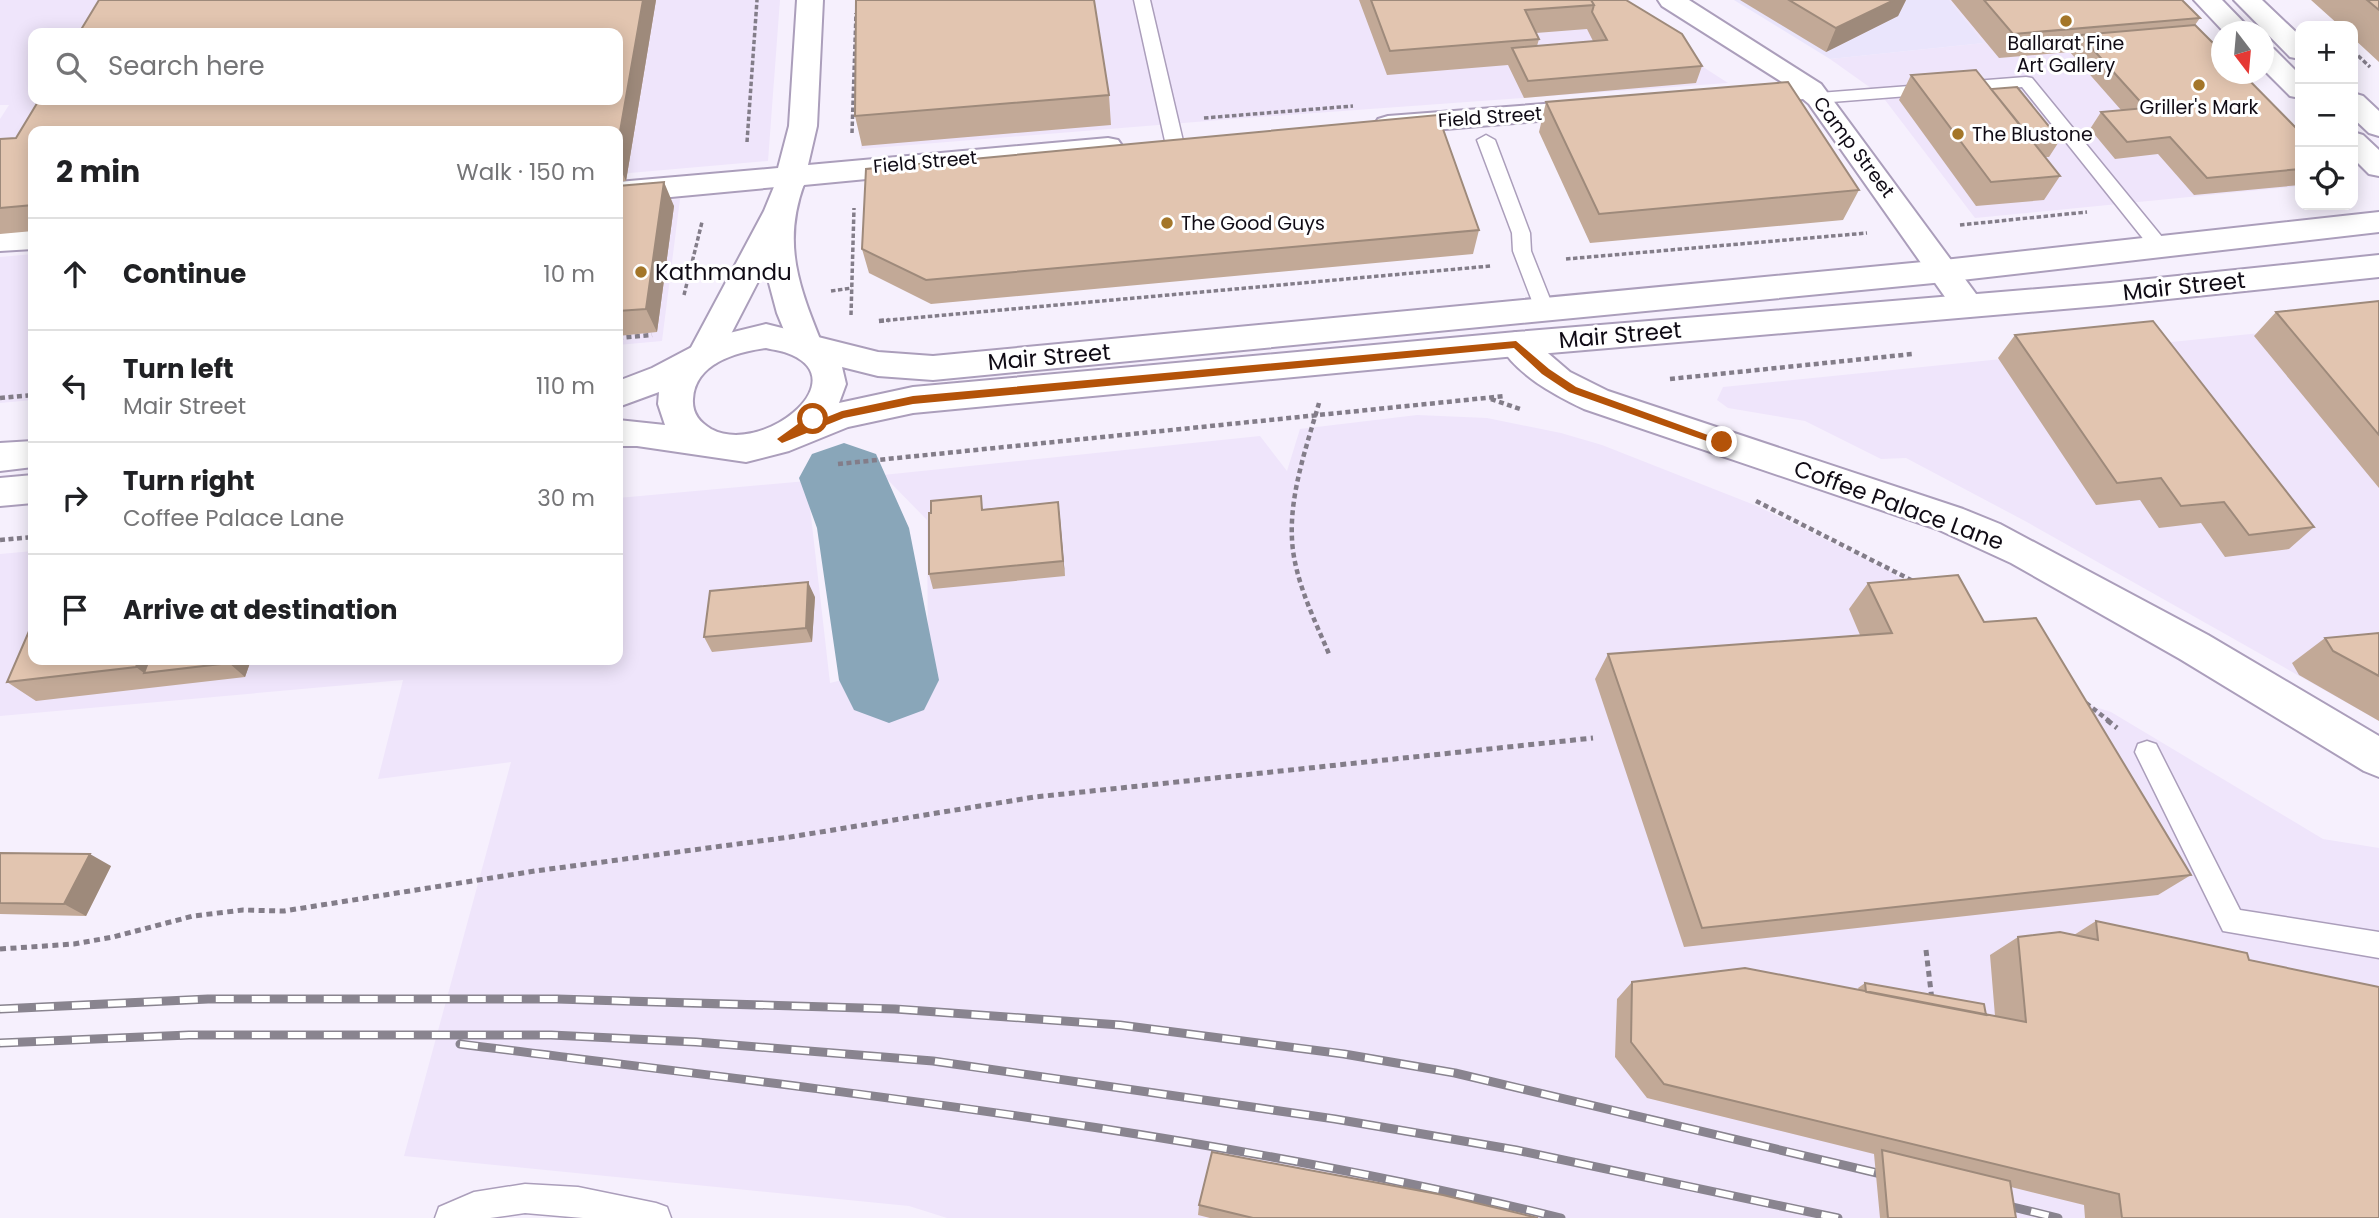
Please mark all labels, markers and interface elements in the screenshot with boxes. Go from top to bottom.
marker: Ballarat Fine Art Gallery [2058,13,2074,29]
north arrow [2211,21,2274,84]
map controls [2295,21,2358,210]
button: + [2295,21,2358,84]
search box [28,28,623,105]
place label: Ballarat Fine Art Gallery [2008,30,2124,79]
icon: search [52,48,90,86]
text: Search here [108,48,265,84]
marker: Griller's Mark [2191,77,2207,93]
button: − [2295,84,2358,147]
street label: Camp Street [1807,91,1901,203]
place label: Griller's Mark [2140,94,2259,121]
street label: Field Street [1437,100,1543,134]
place label: The Blustone [1972,121,2093,148]
marker: The Blustone [1950,126,1966,142]
street label: Field Street [872,144,978,180]
button: locate [2295,147,2358,210]
text: 2 min [56,150,140,193]
text: Walk · 150 m [456,156,595,188]
place label: The Good Guys [1181,210,1325,237]
marker: The Good Guys [1159,215,1175,231]
icon: ahead [56,255,94,293]
text: Continue [123,256,246,292]
place label: Kathmandu [655,256,792,288]
text: 10 m [543,258,595,290]
marker: Kathmandu [633,264,649,280]
street label: Mair Street [2121,264,2247,308]
street label: Mair Street [1557,314,1683,356]
street label: Mair Street [986,336,1112,378]
text: Turn left [123,351,234,387]
icon: left [56,367,94,405]
text: 110 m [536,370,595,402]
text: Mair Street [123,390,246,422]
route start [797,403,828,434]
route end [1706,426,1737,457]
street label: Coffee Palace Lane [1790,452,2008,558]
text: Turn right [123,463,255,499]
icon: right [56,479,94,517]
text: 30 m [537,482,595,514]
text: Coffee Palace Lane [123,502,344,534]
icon: arrive [56,591,94,629]
text: Arrive at destination [123,592,398,628]

